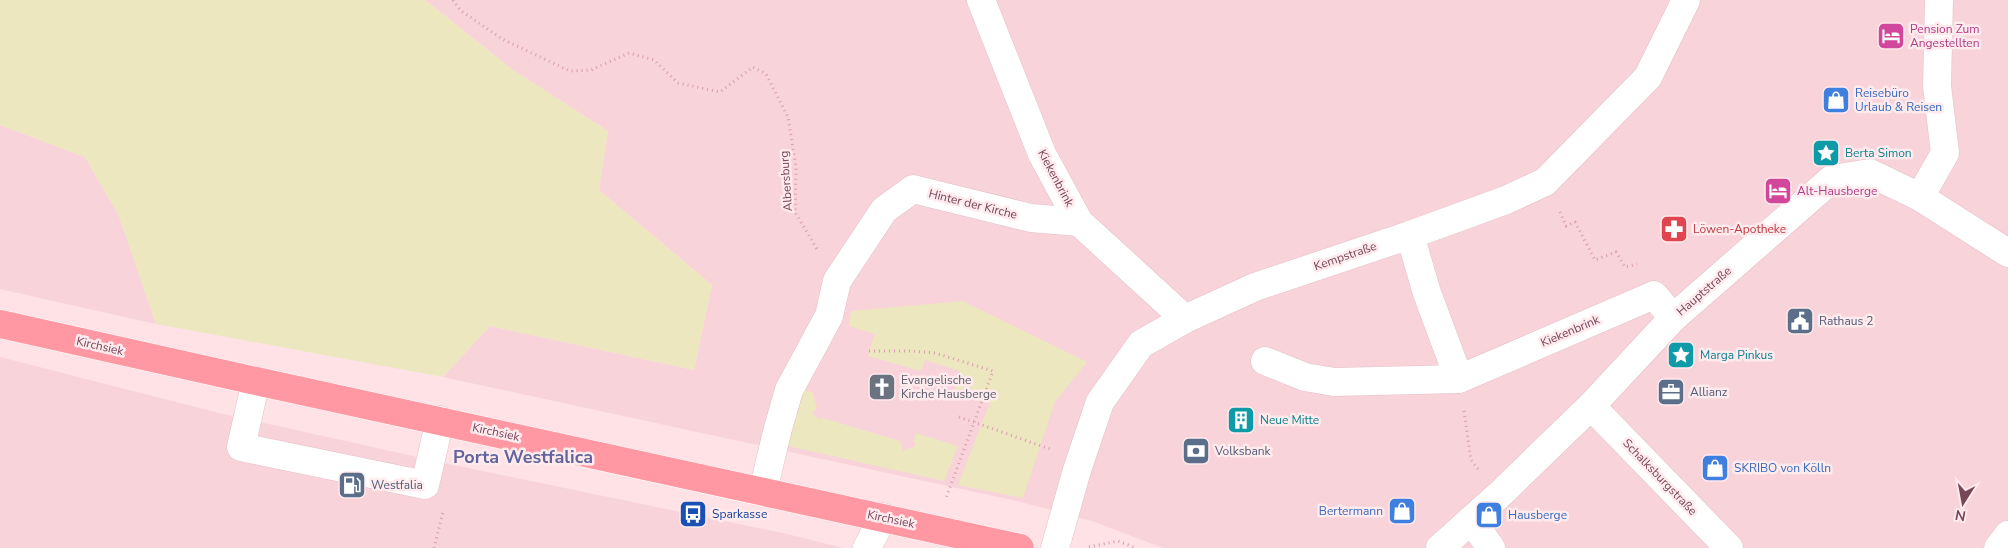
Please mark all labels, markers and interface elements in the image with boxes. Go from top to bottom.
hotel icon: Pension Zum Angestellten [1876,21,1906,51]
place label: Pension Zum Angestellten [1910,21,1980,51]
shop icon: Reisebüro Urlaub & Reisen [1821,85,1851,115]
place label: Reisebüro Urlaub & Reisen [1855,85,1942,115]
place icon: Berta Simon [1811,138,1841,168]
place label: Berta Simon [1845,145,1912,161]
street label: Kiekenbrink [1034,147,1078,210]
street label: Albersburg [776,150,796,212]
hotel icon: Alt-Hausberge [1763,176,1793,206]
place label: Alt-Hausberge [1797,183,1877,199]
street label: Hinter der Kirche [927,185,1019,223]
pharmacy icon: Löwen-Apotheke [1659,214,1689,244]
place label: Löwen-Apotheke [1693,221,1786,237]
street label: Kempstraße [1312,238,1378,274]
street label: Hauptstraße [1673,263,1735,319]
public building icon: Rathaus 2 [1785,306,1815,336]
street label: Kiekenbrink [1538,311,1603,351]
place label: Rathaus 2 [1819,313,1874,329]
street label: Kirchsiek [75,333,126,359]
place icon: Marga Pinkus [1666,340,1696,370]
place label: Marga Pinkus [1700,347,1773,363]
church icon: Evangelische Kirche Hausberge [867,372,897,402]
place label: Evangelische Kirche Hausberge [901,372,996,402]
office icon: Allianz [1656,377,1686,407]
place label: Allianz [1690,384,1728,400]
building icon: Neue Mitte [1226,405,1256,435]
place label: Neue Mitte [1260,412,1319,428]
street label: Kirchsiek [471,419,522,445]
street label: Schalksburgstraße [1619,435,1701,519]
bank icon: Volksbank [1181,436,1211,466]
place label: Volksbank [1214,443,1272,459]
district label: Porta Westfalica [453,445,593,469]
shop icon: SKRIBO von Kölln [1700,453,1730,483]
place label: SKRIBO von Kölln [1734,460,1831,476]
fuel station icon: Westfalia [337,470,367,500]
place label: Westfalia [371,477,423,493]
north arrow [1938,478,1988,528]
shop icon: Bertermann [1387,496,1417,526]
bus stop icon: Sparkasse [678,499,708,529]
shop icon: Hausberge [1474,500,1504,530]
place label: Bertermann [1319,503,1383,519]
text: N [1954,505,1968,526]
place label: Sparkasse [712,506,767,522]
street label: Kirchsiek [866,506,917,532]
place label: Hausberge [1508,507,1567,523]

